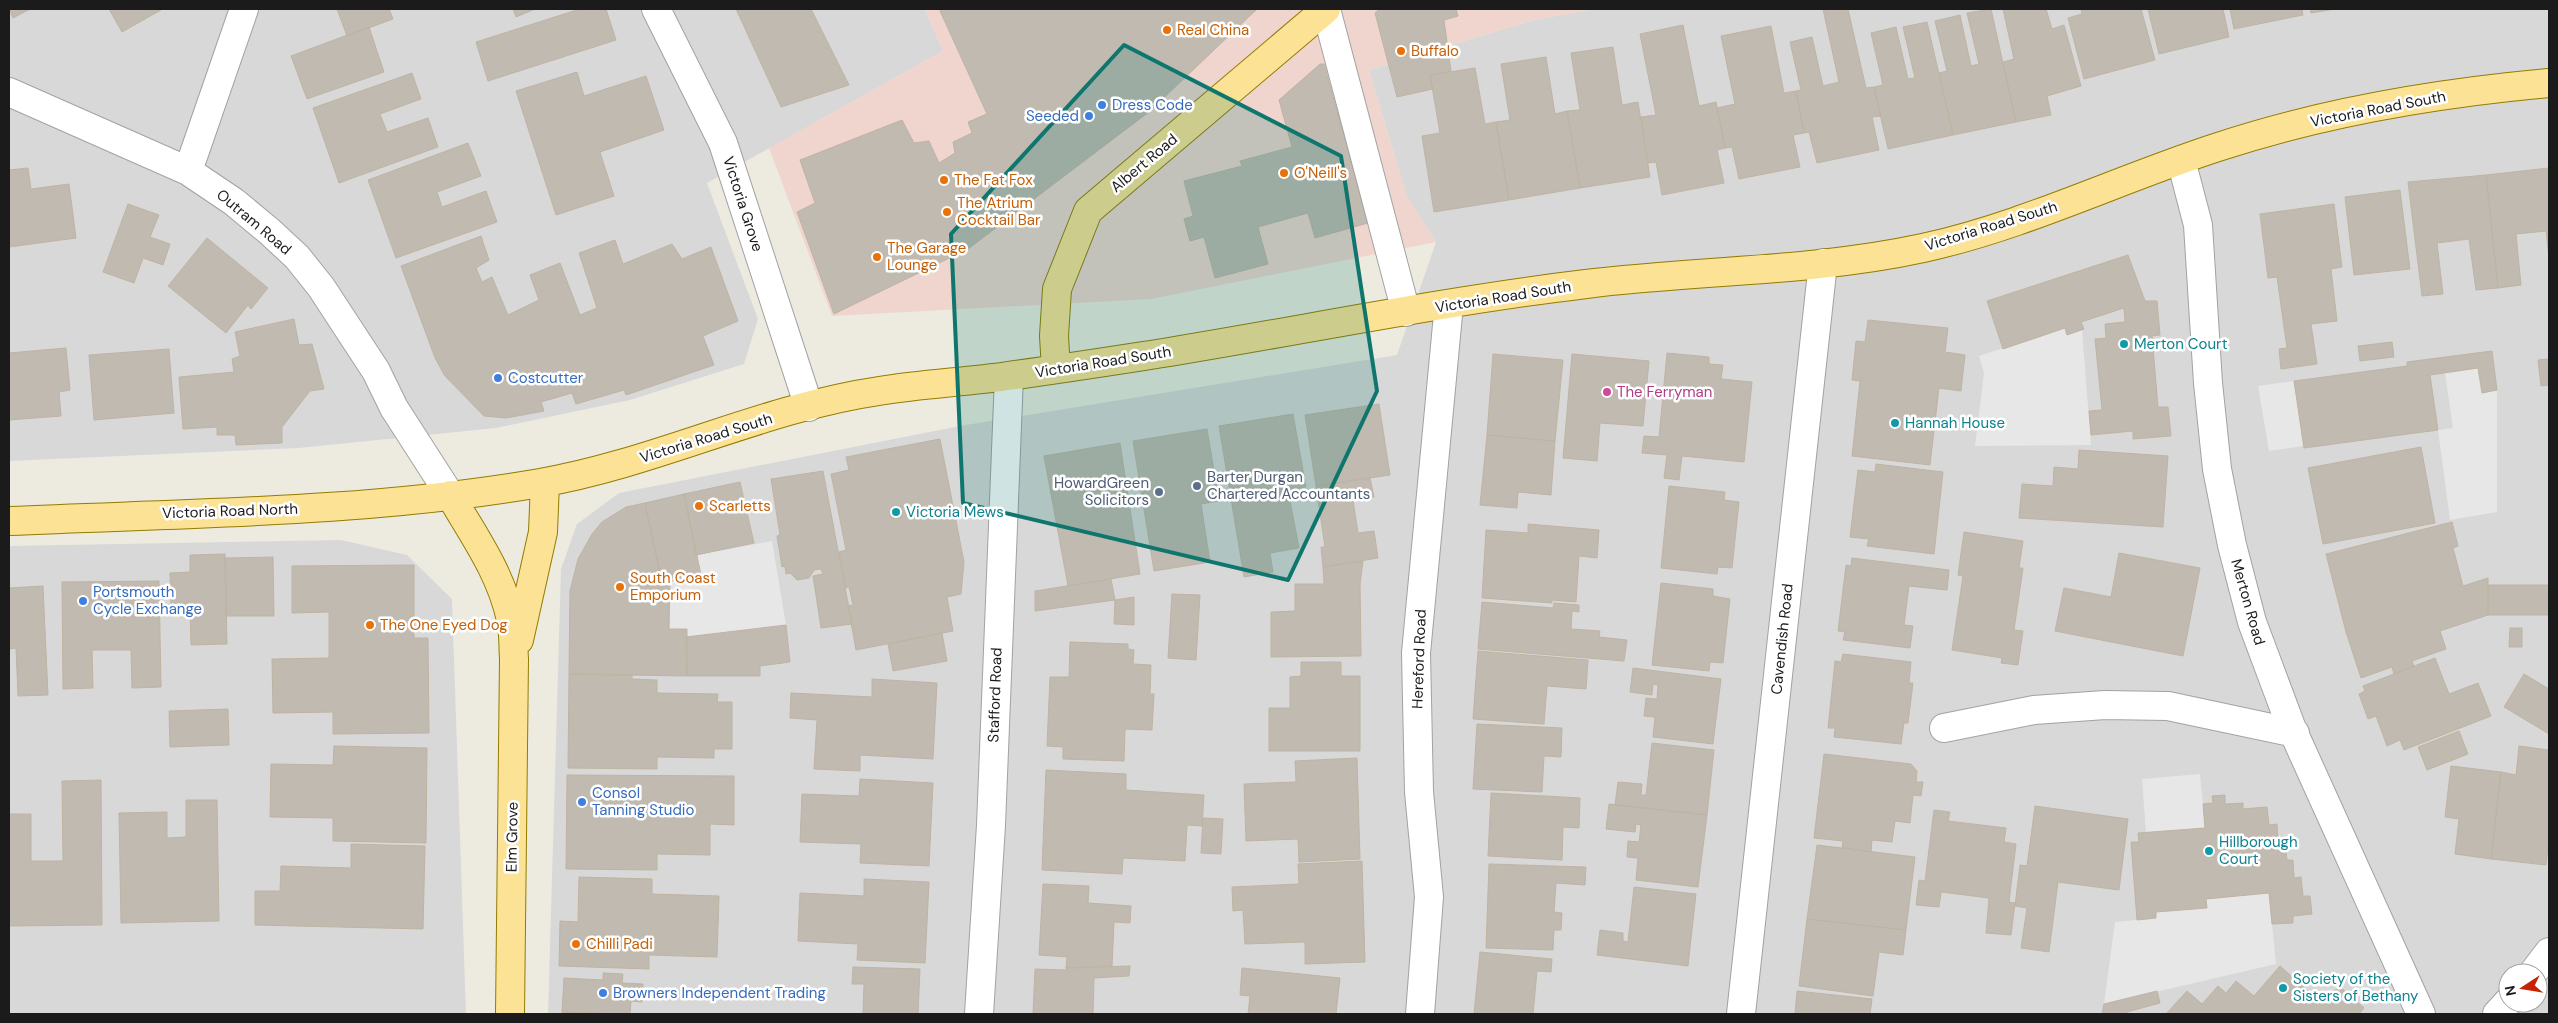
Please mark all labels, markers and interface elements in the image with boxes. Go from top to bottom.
place label: Real China [1177,20,1249,40]
marker: Real China [1161,24,1173,36]
place label: Buffalo [1411,41,1459,61]
marker: Buffalo [1395,45,1407,57]
street label: Victoria Road South [2309,86,2447,132]
place label: Dress Code [1112,95,1193,115]
marker: Dress Code [1096,99,1108,111]
place label: Seeded [1026,106,1079,126]
marker: Seeded [1083,110,1095,122]
street label: Albert Road [1106,129,1182,197]
street label: Victoria Grove [718,154,768,254]
place label: O'Neill's [1294,163,1347,183]
marker: O'Neill's [1278,167,1290,179]
place label: The Fat Fox [954,170,1033,190]
marker: The Fat Fox [938,174,950,186]
street label: Outram Road [212,185,296,259]
place label: The Atrium Cocktail Bar [957,193,1041,230]
street label: Victoria Road South [1922,196,2060,256]
marker: The Atrium Cocktail Bar [941,206,953,218]
place label: The Garage Lounge [887,238,966,275]
marker: The Garage Lounge [871,251,883,263]
street label: Victoria Road South [1434,276,1572,318]
place label: Merton Court [2134,334,2228,354]
marker: Merton Court [2118,338,2130,350]
street label: Victoria Road South [1034,341,1172,383]
place label: Costcutter [508,368,584,388]
marker: Costcutter [492,372,504,384]
place label: The Ferryman [1617,382,1712,402]
marker: The Ferryman [1601,386,1613,398]
street label: Victoria Road South [637,408,775,468]
place label: Hannah House [1905,413,2005,433]
marker: Hannah House [1889,417,1901,429]
place label: Barter Durgan Chartered Accountants [1207,467,1370,504]
place label: HowardGreen Solicitors [1054,473,1149,510]
marker: Barter Durgan Chartered Accountants [1191,480,1203,492]
marker: HowardGreen Solicitors [1153,486,1165,498]
place label: Scarletts [709,496,771,516]
street label: Victoria Road North [162,499,298,523]
marker: Scarletts [693,500,705,512]
place label: Victoria Mews [906,502,1004,522]
marker: Victoria Mews [890,506,902,518]
street label: Merton Road [2226,557,2270,647]
place label: South Coast Emporium [630,568,716,605]
marker: South Coast Emporium [614,581,626,593]
place label: Portsmouth Cycle Exchange [93,582,202,619]
street label: Cavendish Road [1766,583,1798,695]
marker: Portsmouth Cycle Exchange [77,595,89,607]
street label: Hereford Road [1407,609,1431,709]
place label: The One Eyed Dog [380,615,508,635]
marker: The One Eyed Dog [364,619,376,631]
street label: Stafford Road [983,647,1007,743]
place label: Consol Tanning Studio [592,783,694,820]
marker: Consol Tanning Studio [576,796,588,808]
street label: Elm Grove [501,802,523,872]
place label: Hillborough Court [2219,832,2298,869]
marker: Hillborough Court [2203,845,2215,857]
place label: Chilli Padi [586,934,653,954]
marker: Chilli Padi [570,938,582,950]
north arrow [2498,963,2548,1013]
place label: Society of the Sisters of Bethany [2293,969,2419,1006]
marker: Society of the Sisters of Bethany [2277,982,2289,994]
place label: Browners Independent Trading [613,983,826,1003]
text: N [2500,984,2520,998]
marker: Browners Independent Trading [597,987,609,999]

